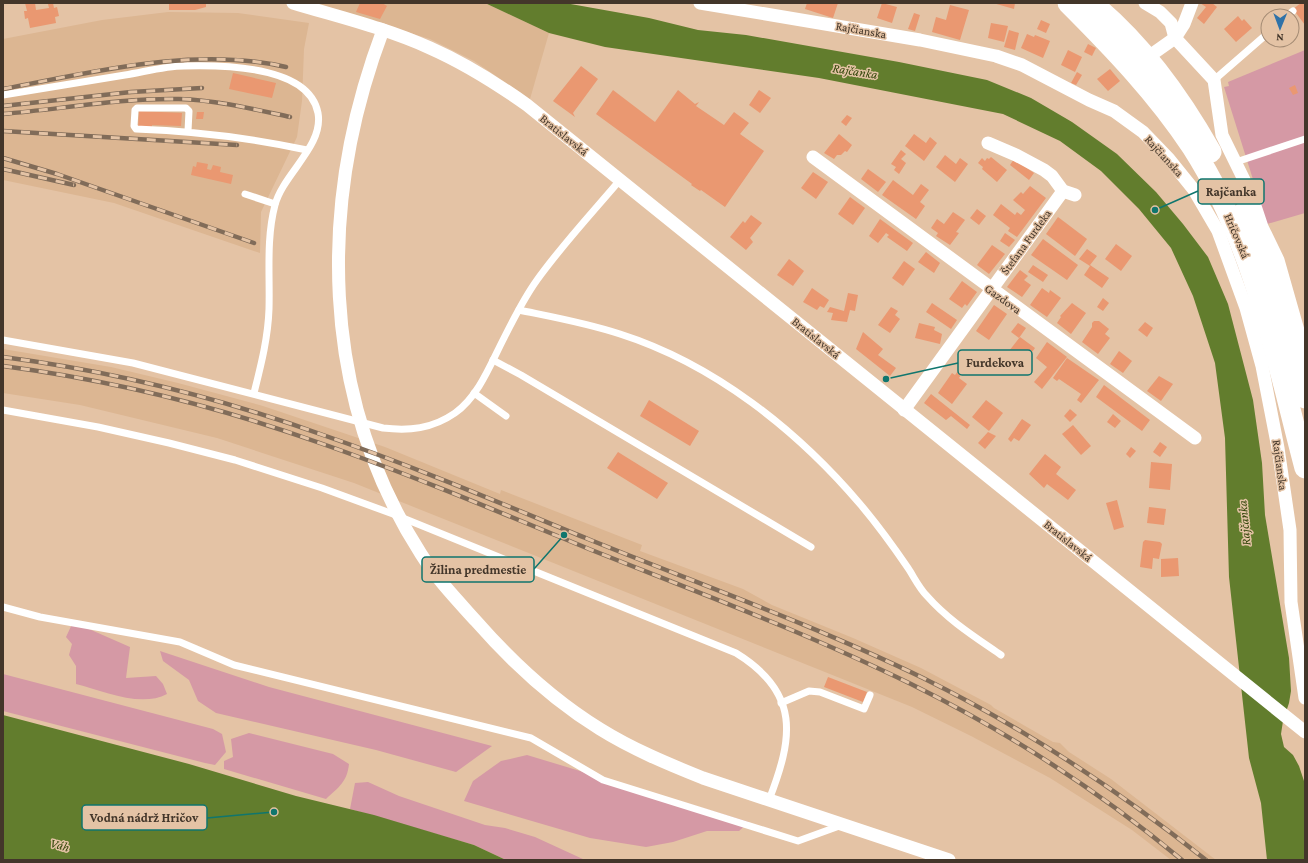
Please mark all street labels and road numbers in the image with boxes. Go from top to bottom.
street label: Rajčianska [835,19,888,41]
street label: Bratislavská [537,111,591,159]
street label: Rajčianska [1142,132,1187,180]
street label: Štefana Furdeka [998,206,1055,277]
street label: Hričovská [1221,211,1253,261]
street label: Gazdova [982,281,1024,317]
street label: Bratislavská [789,314,843,362]
street label: Rajčianska [1270,439,1291,492]
street label: Bratislavská [1041,517,1095,565]

